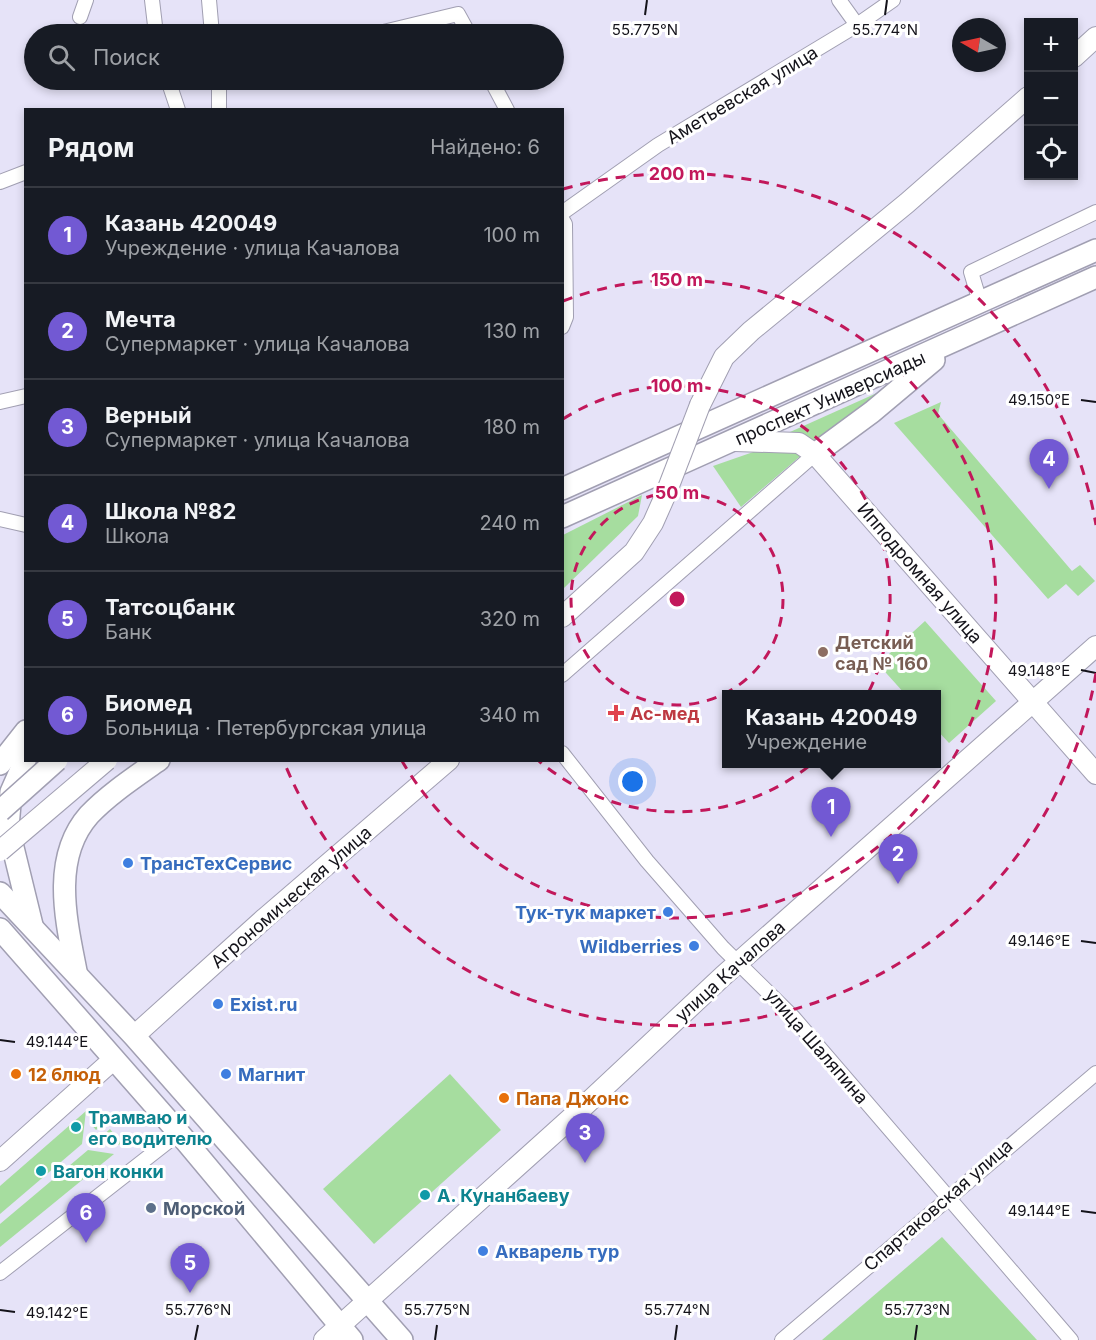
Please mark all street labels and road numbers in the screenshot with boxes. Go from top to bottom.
street label: Аметьевская улица [663,42,821,148]
street label: проспект Универсиады [732,346,928,450]
street label: Ипподромная улица [853,498,987,648]
street label: Агрономическая улица [207,822,375,972]
street label: улица Качалова [671,916,789,1026]
street label: улица Шаляпина [761,984,873,1108]
street label: Спартаковская улица [859,1135,1017,1275]

